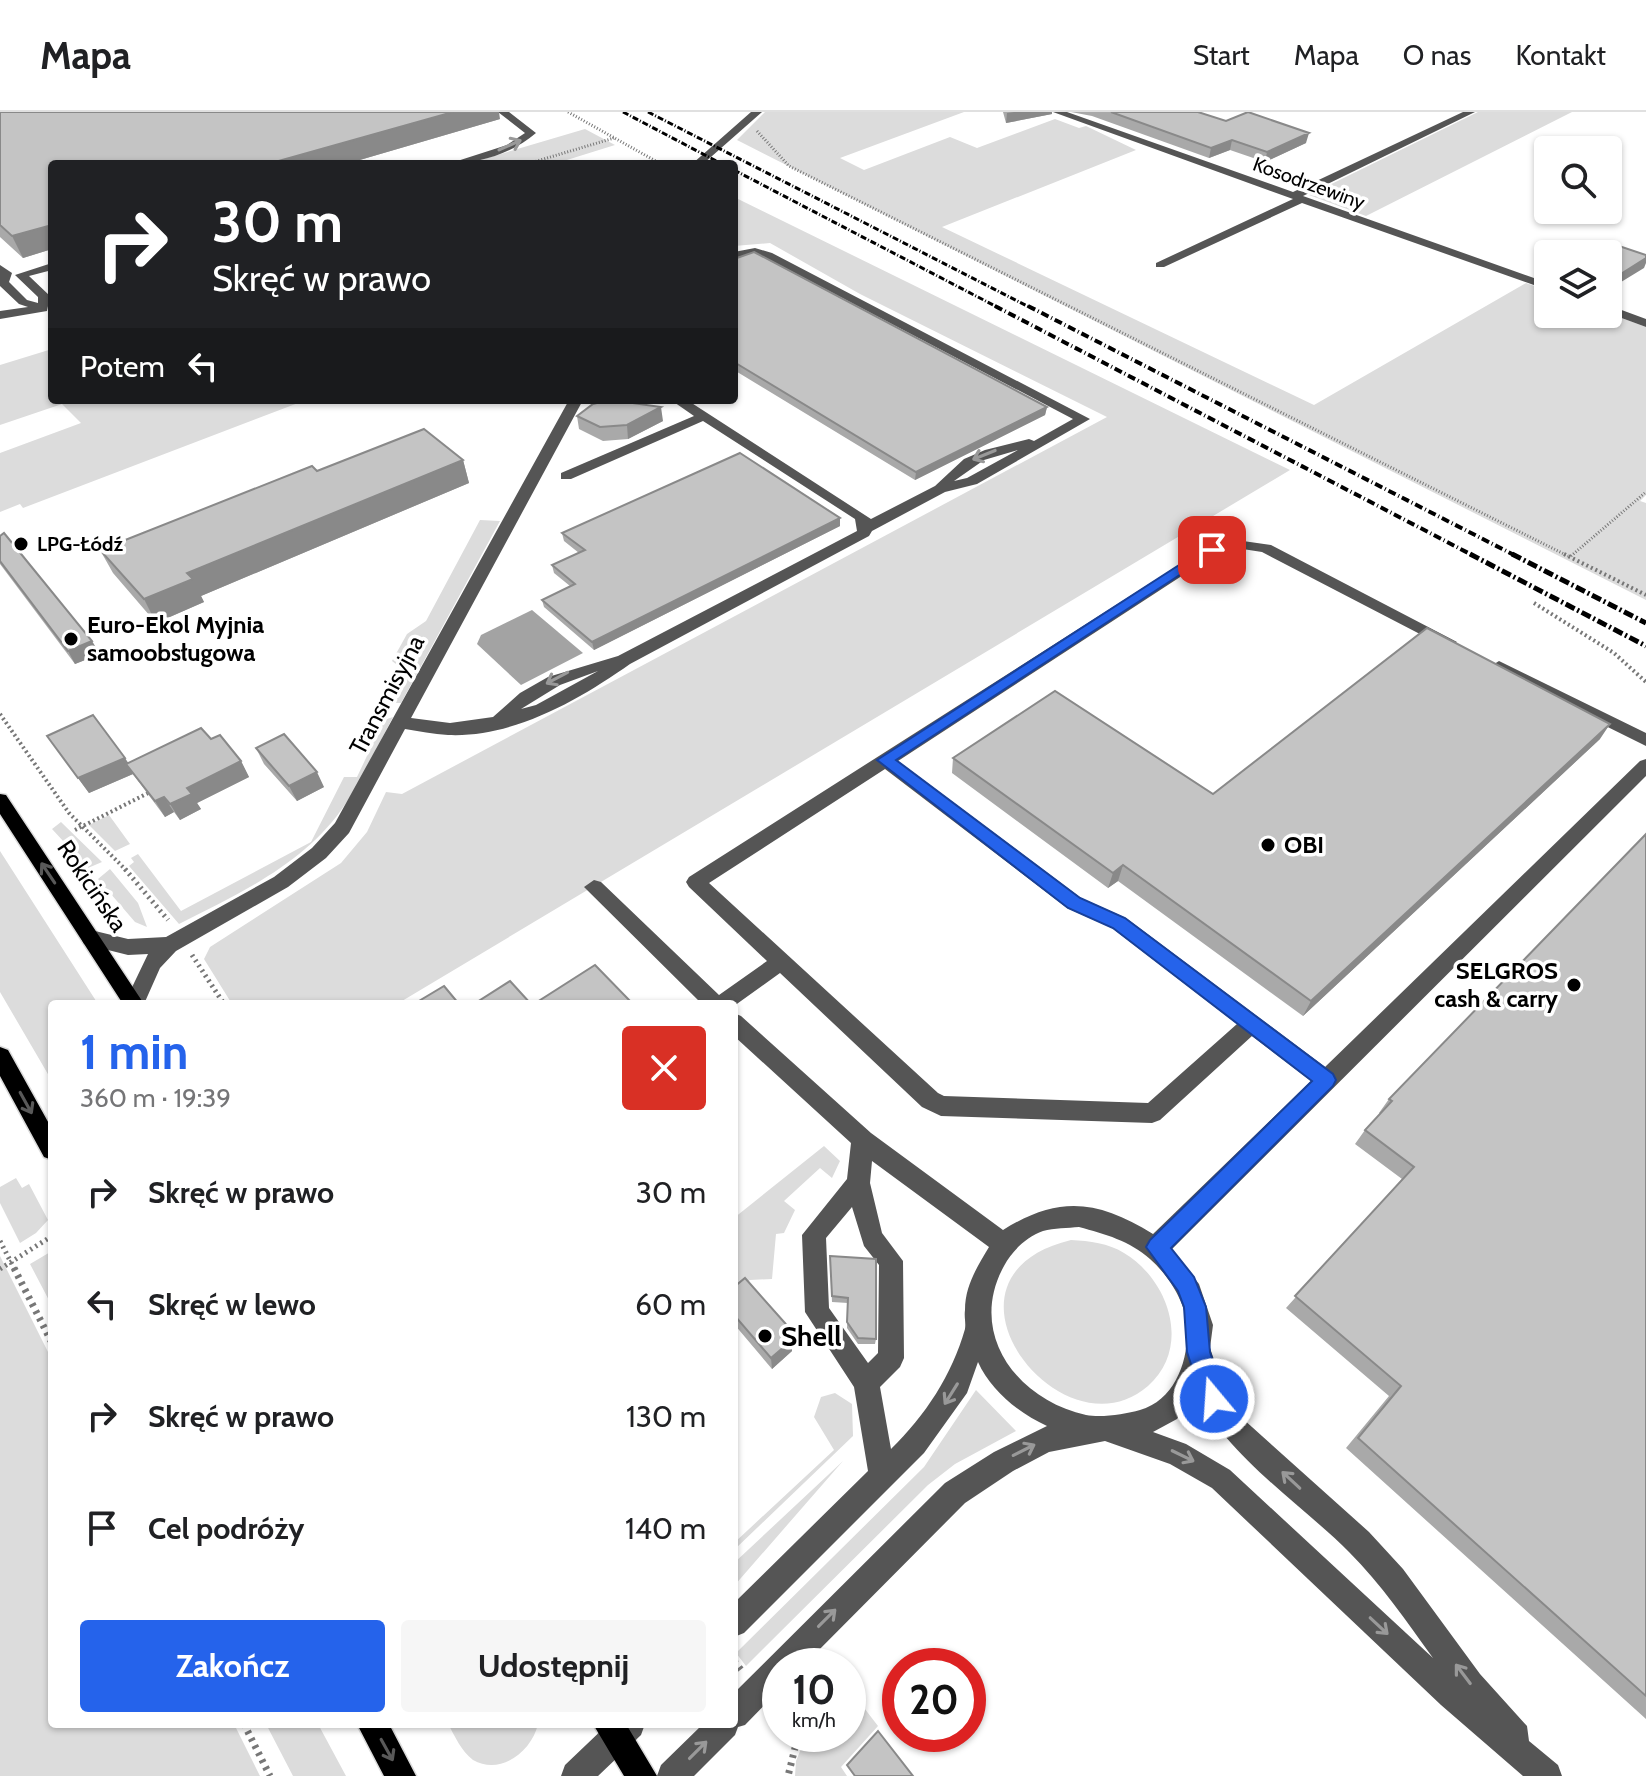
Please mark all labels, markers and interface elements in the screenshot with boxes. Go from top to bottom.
text: Mapa [40,32,131,79]
text: Start [1193,38,1250,72]
text: Mapa [1294,38,1359,72]
text: O nas [1403,38,1471,72]
text: Kontakt [1515,38,1606,72]
map controls [1534,136,1622,328]
button: search [1534,136,1622,224]
one-way arrow [498,137,522,152]
street label: Kosodrzewiny [1250,152,1368,214]
text: 30 m [212,188,343,256]
icon: right [80,192,184,296]
button: layers [1534,240,1622,328]
text: Skręć w prawo [212,256,431,300]
icon: left [181,344,225,388]
text: Potem [80,348,165,385]
one-way arrow [973,449,997,463]
pin [1178,516,1246,584]
icon: arrive [1190,528,1234,572]
place label: LPG-Łódź [37,532,123,556]
marker: LPG-Łódź [12,535,30,553]
place label: Euro-Ekol Myjnia samoobsługowa [87,610,264,667]
marker: Euro-Ekol Myjnia samoobsługowa [62,630,80,648]
street label: Transmisyjna [343,630,430,759]
one-way arrow [546,671,569,687]
place label: OBI [1284,830,1324,859]
street label: Rokicińska [51,834,134,938]
marker: OBI [1259,836,1277,854]
one-way arrow [39,862,55,885]
place label: SELGROS cash & carry [1434,956,1558,1013]
marker: SELGROS cash & carry [1565,976,1583,994]
text: 1 min [80,1023,188,1081]
button: close [622,1026,706,1110]
text: 360 m · 19:39 [80,1082,231,1114]
one-way arrow [18,1091,34,1114]
icon: right [80,1170,124,1214]
text: Skręć w prawo [148,1174,334,1211]
text: 30 m [636,1174,706,1211]
icon: left [80,1282,124,1326]
text: Skręć w lewo [148,1286,316,1323]
text: 60 m [635,1286,706,1323]
place label: Shell [781,1319,842,1353]
marker: Shell [756,1327,774,1345]
position arrow [1172,1357,1256,1441]
one-way arrow [942,1382,958,1405]
icon: right [80,1394,124,1438]
text: Skręć w prawo [148,1398,334,1435]
text: 130 m [626,1398,706,1435]
one-way arrow [1011,1442,1035,1458]
one-way arrow [1171,1449,1195,1464]
one-way arrow [1282,1472,1302,1490]
icon: arrive [80,1506,124,1550]
text: Cel podróży [148,1510,304,1547]
text: 140 m [625,1510,706,1547]
one-way arrow [817,1609,836,1628]
one-way arrow [1368,1617,1388,1635]
button: Zakończ [80,1620,385,1712]
button: Udostępnij [401,1620,706,1712]
speed limit sign: 20 [882,1648,986,1752]
one-way arrow [1454,1664,1471,1686]
text: 10 [793,1665,836,1714]
text: km/h [792,1708,836,1732]
one-way arrow [379,1738,395,1761]
one-way arrow [688,1741,707,1760]

